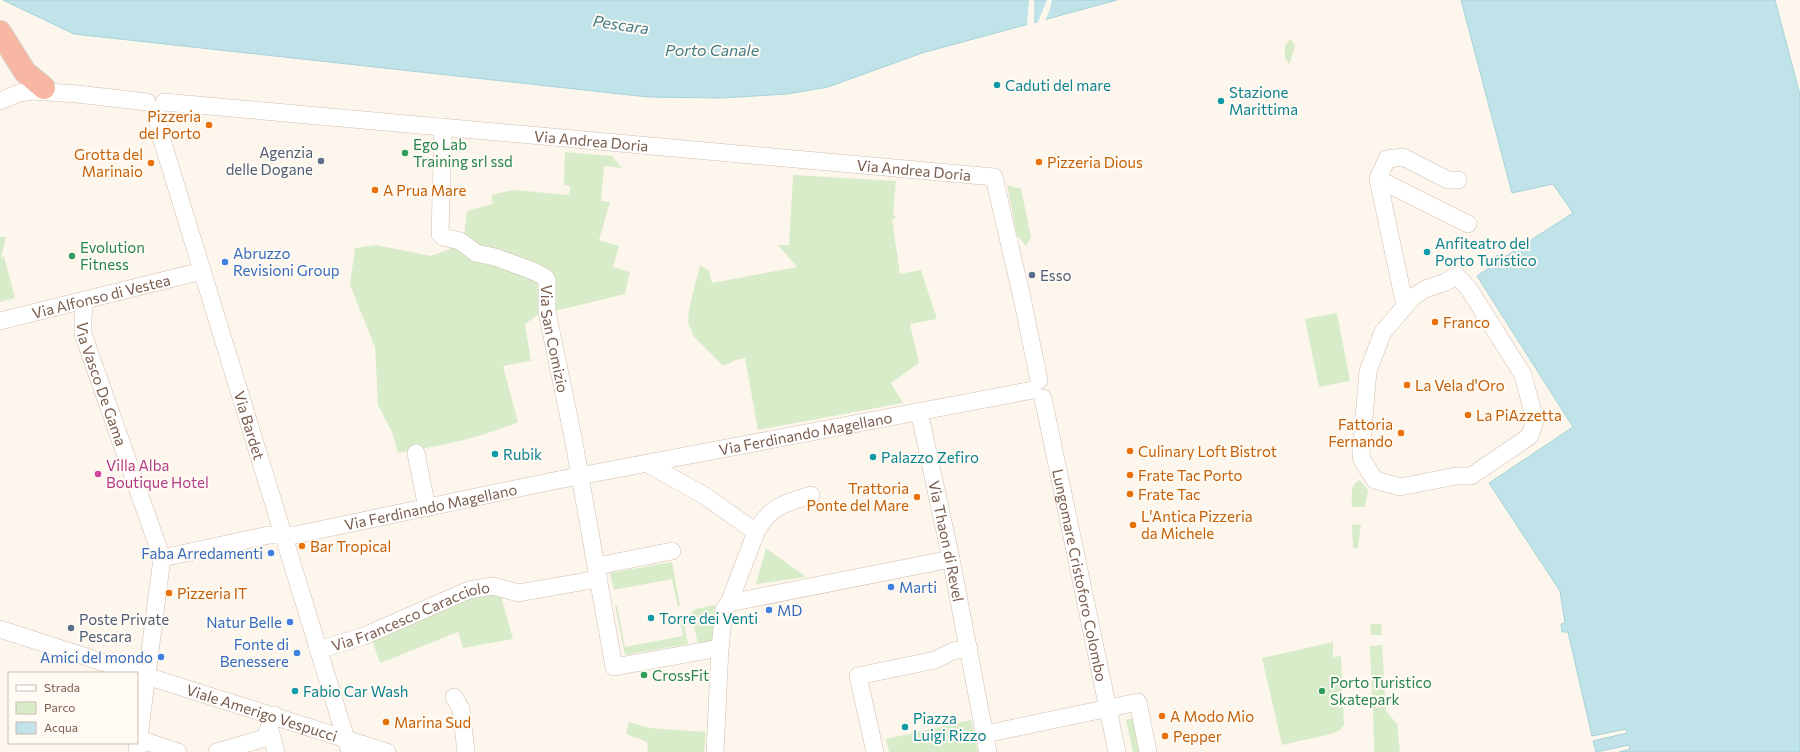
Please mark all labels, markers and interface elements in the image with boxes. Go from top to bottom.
water label: Pescara [592,11,650,37]
water label: Porto Canale [665,40,760,59]
place label: Caduti del mare [1005,76,1111,94]
marker: Caduti del mare [992,80,1002,90]
place label: Stazione Marittima [1229,83,1298,118]
marker: Stazione Marittima [1216,96,1226,106]
place label: Pizzeria del Porto [139,107,201,142]
marker: Pizzeria del Porto [204,120,214,130]
street label: Via Andrea Doria [533,126,649,155]
place label: Ego Lab Training srl ssd [413,135,513,170]
place label: Agenzia delle Dogane [226,143,313,178]
place label: Grotta del Marinaio [74,145,143,180]
marker: Ego Lab Training srl ssd [400,148,410,158]
place label: Pizzeria Dious [1047,153,1143,171]
marker: Agenzia delle Dogane [316,156,326,166]
street label: Via Andrea Doria [856,156,972,184]
marker: Pizzeria Dious [1034,157,1044,167]
marker: Grotta del Marinaio [146,158,156,168]
place label: A Prua Mare [383,181,467,199]
marker: A Prua Mare [370,185,380,195]
place label: Anfiteatro del Porto Turistico [1435,234,1537,269]
place label: Evolution Fitness [80,238,145,273]
place label: Abruzzo Revisioni Group [233,244,340,279]
marker: Anfiteatro del Porto Turistico [1422,247,1432,257]
marker: Evolution Fitness [67,251,77,261]
marker: Abruzzo Revisioni Group [220,257,230,267]
place label: Esso [1040,266,1071,284]
street label: Via Alfonso di Vestea [30,270,172,322]
marker: Esso [1027,270,1037,280]
street label: Via San Comizio [538,285,573,394]
place label: Franco [1443,313,1490,331]
marker: Franco [1430,317,1440,327]
street label: Via Vasco De Gama [74,322,131,448]
place label: La Vela d'Oro [1415,376,1505,394]
marker: La Vela d'Oro [1402,380,1412,390]
street label: Via Bardet [231,389,269,462]
place label: La PiAzzetta [1476,406,1562,424]
street label: Via Ferdinando Magellano [717,408,894,458]
marker: La PiAzzetta [1463,410,1473,420]
place label: Fattoria Fernando [1328,415,1393,450]
marker: Fattoria Fernando [1396,428,1406,438]
place label: Culinary Loft Bistrot [1138,442,1277,460]
place label: Rubik [503,445,542,463]
marker: Culinary Loft Bistrot [1125,446,1135,456]
place label: Palazzo Zefiro [881,448,979,466]
marker: Rubik [490,449,500,459]
marker: Palazzo Zefiro [868,452,878,462]
place label: Villa Alba Boutique Hotel [106,456,209,491]
place label: Frate Tac Porto [1138,466,1243,484]
street label: Lungomare Cristoforo Colombo [1049,467,1111,683]
marker: Villa Alba Boutique Hotel [93,469,103,479]
marker: Frate Tac Porto [1125,470,1135,480]
place label: Trattoria Ponte del Mare [807,479,909,514]
street label: Via Thaon di Revel [925,479,968,603]
street label: Via Ferdinando Magellano [343,480,519,533]
place label: Frate Tac [1138,485,1200,503]
marker: Frate Tac [1125,489,1135,499]
marker: Trattoria Ponte del Mare [912,492,922,502]
place label: L'Antica Pizzeria da Michele [1141,507,1253,542]
marker: L'Antica Pizzeria da Michele [1128,520,1138,530]
place label: Bar Tropical [310,537,391,555]
marker: Bar Tropical [297,541,307,551]
place label: Faba Arredamenti [141,544,263,562]
marker: Faba Arredamenti [266,548,276,558]
street label: Via Francesco Caracciolo [329,578,491,654]
place label: Marti [899,578,937,596]
marker: Marti [886,582,896,592]
place label: Pizzeria IT [177,584,248,602]
marker: Pizzeria IT [164,588,174,598]
place label: MD [777,601,802,619]
marker: MD [764,605,774,615]
place label: Torre dei Venti [659,609,758,627]
place label: Poste Private Pescara [79,610,169,645]
place label: Natur Belle [206,613,282,631]
marker: Torre dei Venti [646,613,656,623]
marker: Natur Belle [285,617,295,627]
marker: Poste Private Pescara [66,623,76,633]
place label: Fonte di Benessere [220,635,289,670]
place label: Amici del mondo [40,648,153,666]
marker: Fonte di Benessere [292,648,302,658]
marker: Amici del mondo [156,652,166,662]
place label: CrossFit [652,666,709,684]
marker: CrossFit [639,670,649,680]
legend [8,672,138,744]
place label: Porto Turistico Skatepark [1330,673,1432,708]
text: Strada [44,680,80,694]
street label: Viale Amerigo Vespucci [184,680,340,745]
place label: Fabio Car Wash [303,682,408,700]
marker: Fabio Car Wash [290,686,300,696]
marker: Porto Turistico Skatepark [1317,686,1327,696]
text: Parco [44,700,76,714]
place label: A Modo Mio [1170,707,1254,725]
place label: Piazza Luigi Rizzo [913,709,986,744]
marker: A Modo Mio [1157,711,1167,721]
place label: Marina Sud [394,713,471,731]
marker: Marina Sud [381,717,391,727]
text: Acqua [44,720,78,734]
marker: Piazza Luigi Rizzo [900,722,910,732]
place label: Pepper [1173,727,1222,745]
marker: Pepper [1160,731,1170,741]

